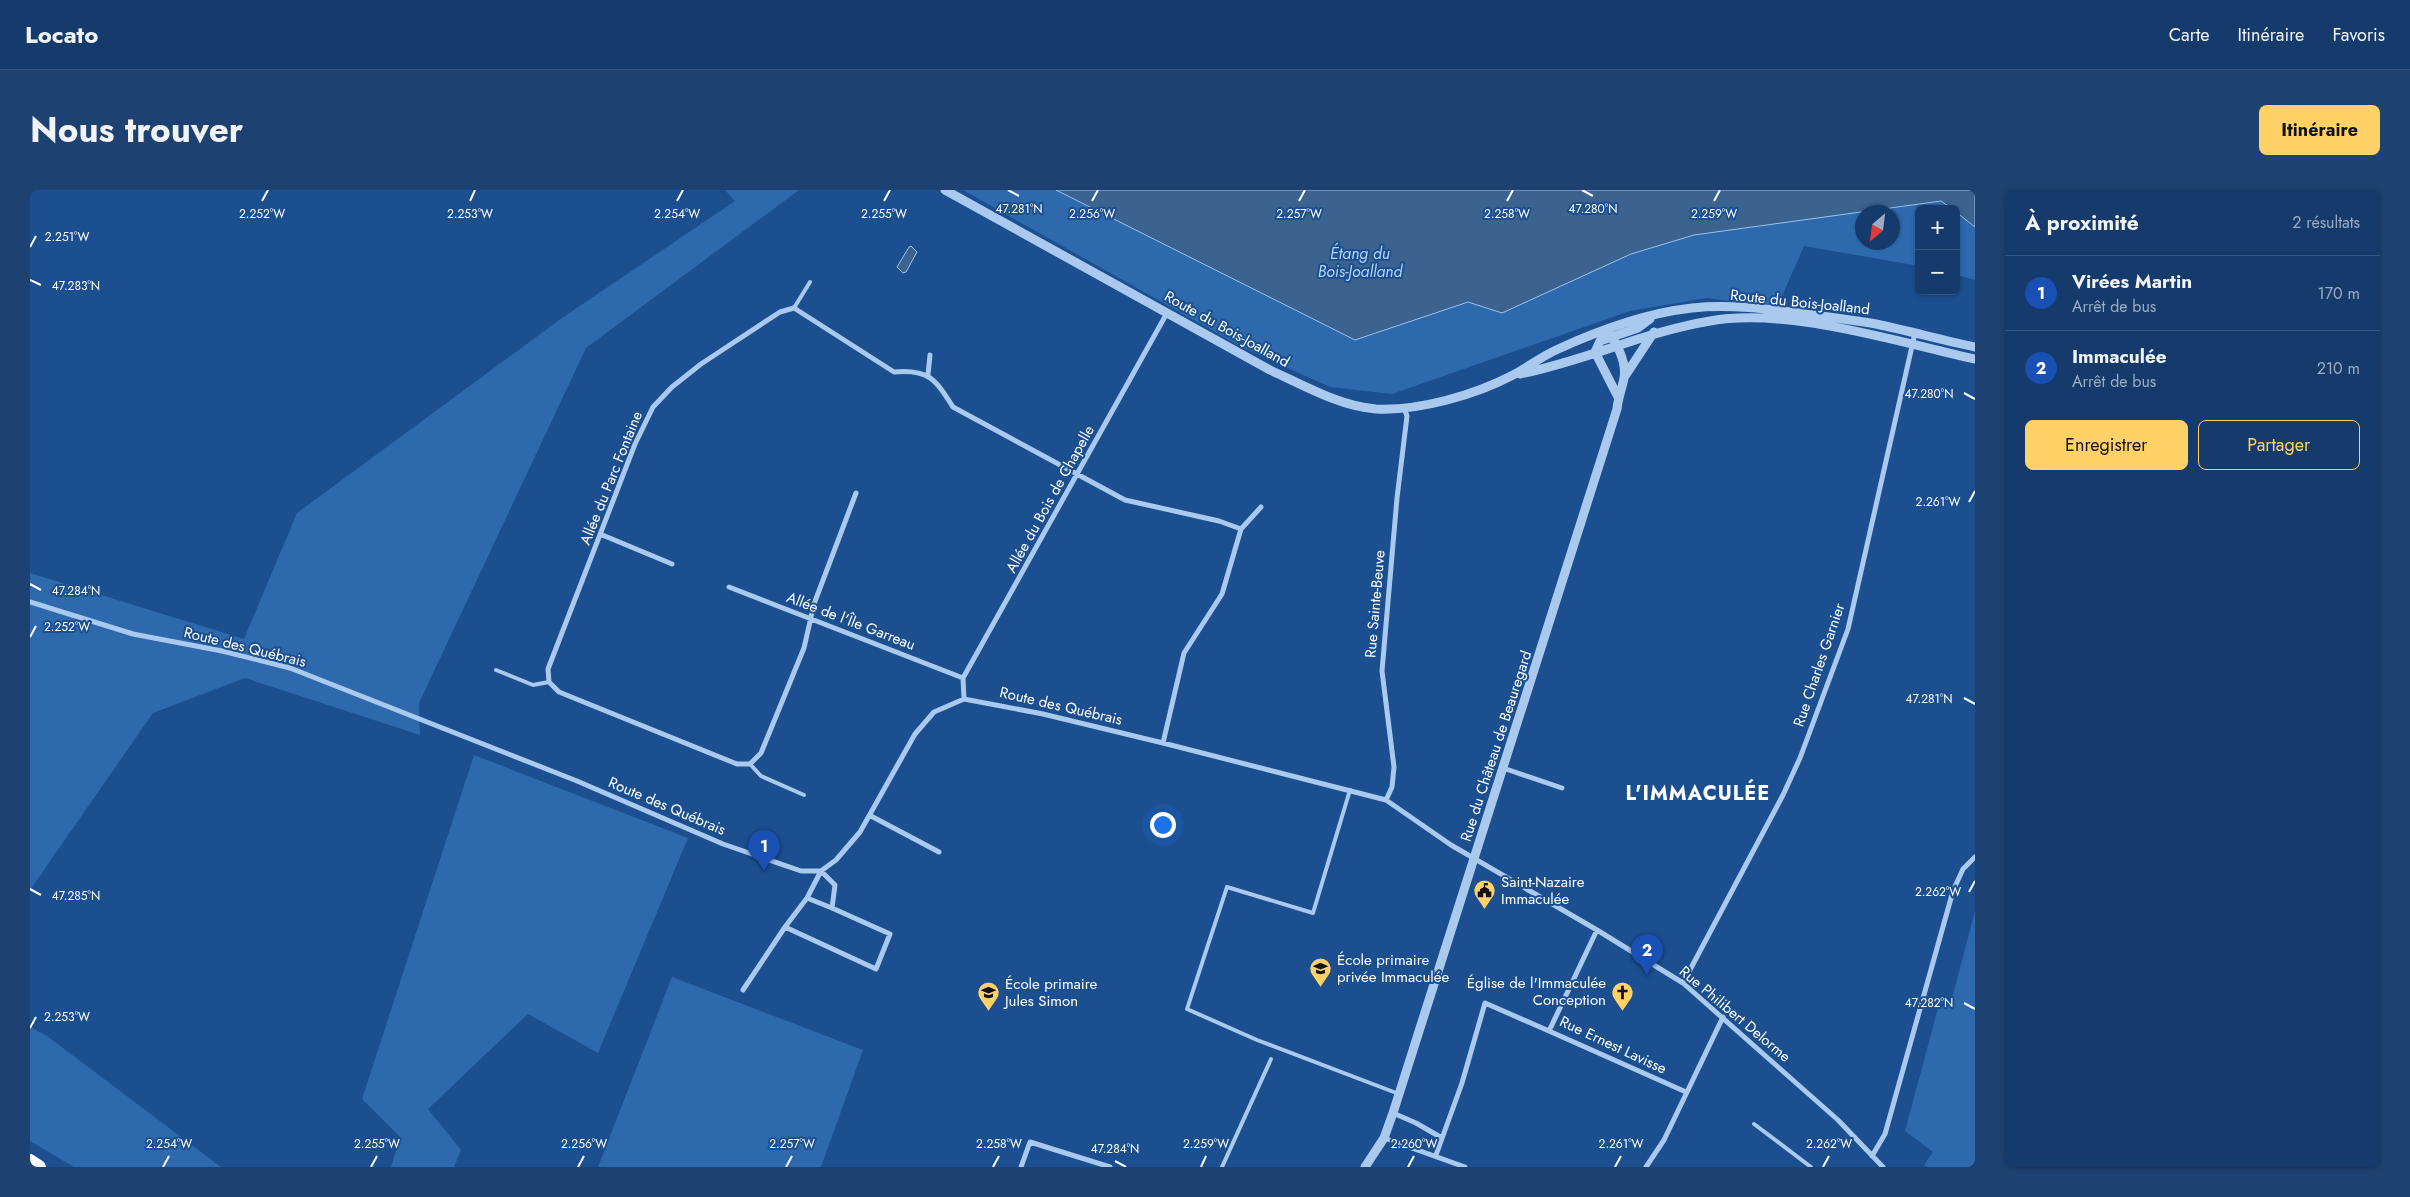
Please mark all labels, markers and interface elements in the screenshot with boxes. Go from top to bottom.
text: Locato [25,17,98,52]
text: Carte [2169,22,2210,48]
text: Itinéraire [2238,22,2304,48]
text: Favoris [2332,22,2385,48]
text: Nous trouver [30,105,243,155]
button: Itinéraire [2259,105,2380,155]
text: 47.281°N [995,200,1043,218]
text: 47.280°N [1569,200,1617,218]
text: 2.252°W [239,205,285,223]
text: 2.253°W [447,205,493,223]
text: 2.254°W [654,205,700,223]
text: 2.255°W [861,205,907,223]
text: 2.256°W [1069,205,1115,223]
text: 2.257°W [1276,205,1322,223]
text: 2.258°W [1484,205,1530,223]
text: 2.259°W [1691,205,1737,223]
north arrow [1855,205,1900,250]
map controls [1915,205,1960,295]
button: + [1915,205,1960,250]
text: À proximité [2025,208,2139,238]
text: 2 résultats [2292,211,2360,234]
text: 2.251°W [45,228,89,246]
water label: Étang du Bois-Joalland [1318,242,1404,283]
button: − [1915,250,1960,295]
text: Virées Martin [2072,268,2192,295]
text: 47.283°N [52,277,100,295]
text: 1 [2037,282,2045,305]
text: 170 m [2318,282,2360,305]
street label: Route du Bois-Joalland [1729,284,1871,320]
street label: Route du Bois-Joalland [1160,285,1294,373]
text: Arrêt de bus [2072,295,2156,318]
text: Immaculée [2072,343,2167,370]
text: 2 [2036,357,2046,380]
text: 210 m [2317,357,2360,380]
text: Arrêt de bus [2072,370,2156,393]
text: 47.280°N [1905,385,1953,403]
street label: Allée du Parc Fontaine [574,407,648,548]
button: Enregistrer [2025,420,2188,470]
button: Partager [2198,420,2360,470]
street label: Allée du Bois de Chapelle [1000,421,1100,577]
text: 2.261°W [1916,493,1961,511]
street label: Rue Sainte-Beuve [1359,549,1391,659]
text: 47.284°N [52,582,100,600]
street label: Allée de l'Île Garreau [783,586,919,656]
street label: Rue Charles Garnier [1788,599,1851,730]
text: 2.252°W [44,618,90,636]
street label: Route des Québrais [181,621,309,673]
street label: Rue du Château de Beauregard [1455,648,1537,844]
street label: Route des Québrais [997,681,1125,731]
text: 47.281°N [1905,690,1953,708]
street label: Route des Québrais [605,771,729,841]
district label: L'IMMACULÉE [1626,778,1770,808]
your location [1150,812,1176,838]
pin: 1 [748,830,780,871]
place label: Saint-Nazaire Immaculée [1501,871,1585,910]
public building icon: Saint-Nazaire Immaculée [1473,879,1497,910]
text: 2.262°W [1915,883,1961,901]
text: 47.285°N [52,887,100,905]
pin: 2 [1631,934,1663,975]
place label: École primaire privée Immaculée [1337,949,1449,988]
school or university icon: École primaire privée Immaculée [1309,957,1333,988]
street label: Rue Philibert Delorme [1674,961,1796,1067]
place label: Église de l'Immaculée Conception [1467,972,1606,1011]
place label: École primaire Jules Simon [1003,973,1098,1012]
church icon: Église de l'Immaculée Conception [1610,980,1634,1011]
school or university icon: École primaire Jules Simon [977,981,1001,1012]
text: 47.282°N [1905,994,1953,1012]
text: 2.253°W [44,1008,90,1026]
street label: Rue Ernest Lavisse [1556,1011,1670,1080]
text: 2.254°W [146,1135,192,1153]
text: 2.255°W [354,1135,400,1153]
text: 2.256°W [561,1135,607,1153]
text: 2.257°W [769,1135,815,1153]
text: 2.258°W [976,1135,1022,1153]
text: 2.259°W [1183,1135,1229,1153]
text: 2.260°W [1391,1135,1437,1153]
text: 2.261°W [1599,1135,1644,1153]
text: 2.262°W [1806,1135,1852,1153]
text: 47.284°N [1091,1140,1139,1158]

